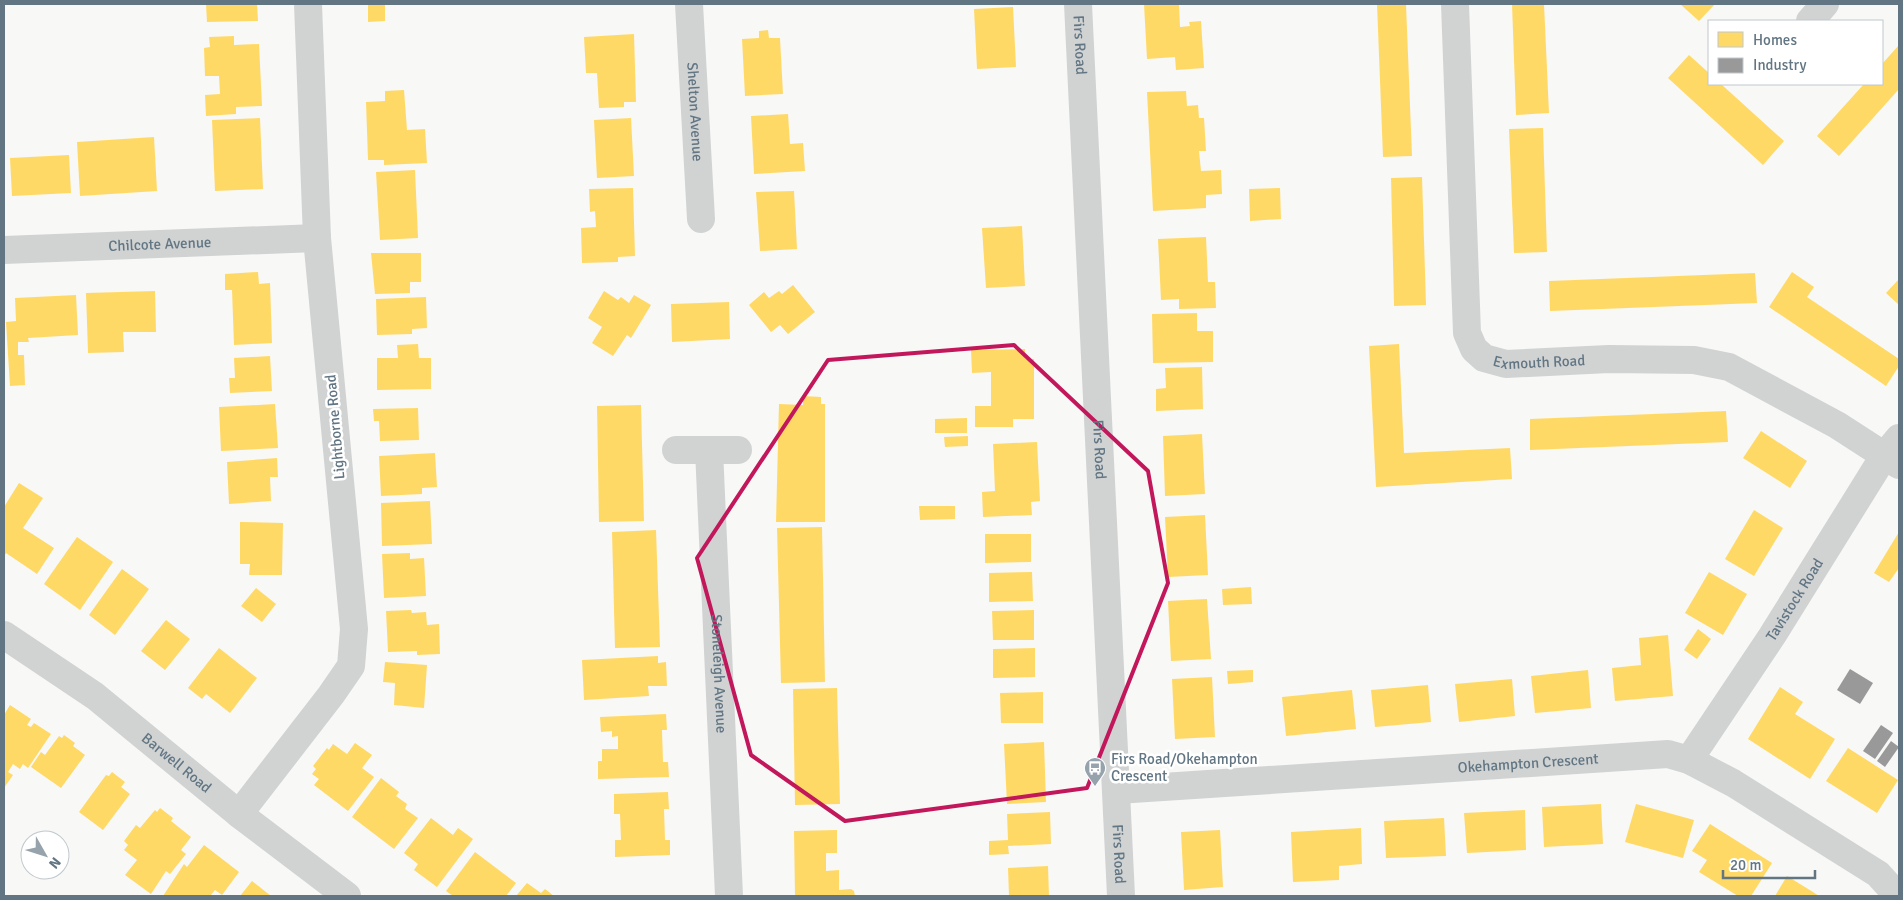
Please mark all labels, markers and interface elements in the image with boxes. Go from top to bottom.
street label: Firs Road [1070,15,1090,75]
legend [1708,20,1883,85]
text: Homes [1753,31,1797,49]
text: Industry [1753,56,1806,74]
street label: Shelton Avenue [683,62,707,162]
street label: Chilcote Avenue [108,233,212,255]
street label: Exmouth Road [1491,351,1586,373]
street label: Lightborne Road [321,374,349,480]
street label: Firs Road [1089,419,1110,480]
street label: Tavistock Road [1762,555,1827,644]
street label: Stoneleigh Avenue [707,614,731,734]
street label: Barwell Road [138,729,215,797]
place label: Firs Road/Okehampton Crescent [1111,750,1258,785]
street label: Okehampton Crescent [1457,750,1599,777]
bus stop icon: Firs Road/Okehampton Crescent [1083,756,1107,787]
street label: Firs Road [1109,824,1129,884]
north arrow [20,830,70,880]
scale bar [1723,848,1816,880]
text: N [45,854,64,872]
text: 20 m [1730,856,1761,874]

